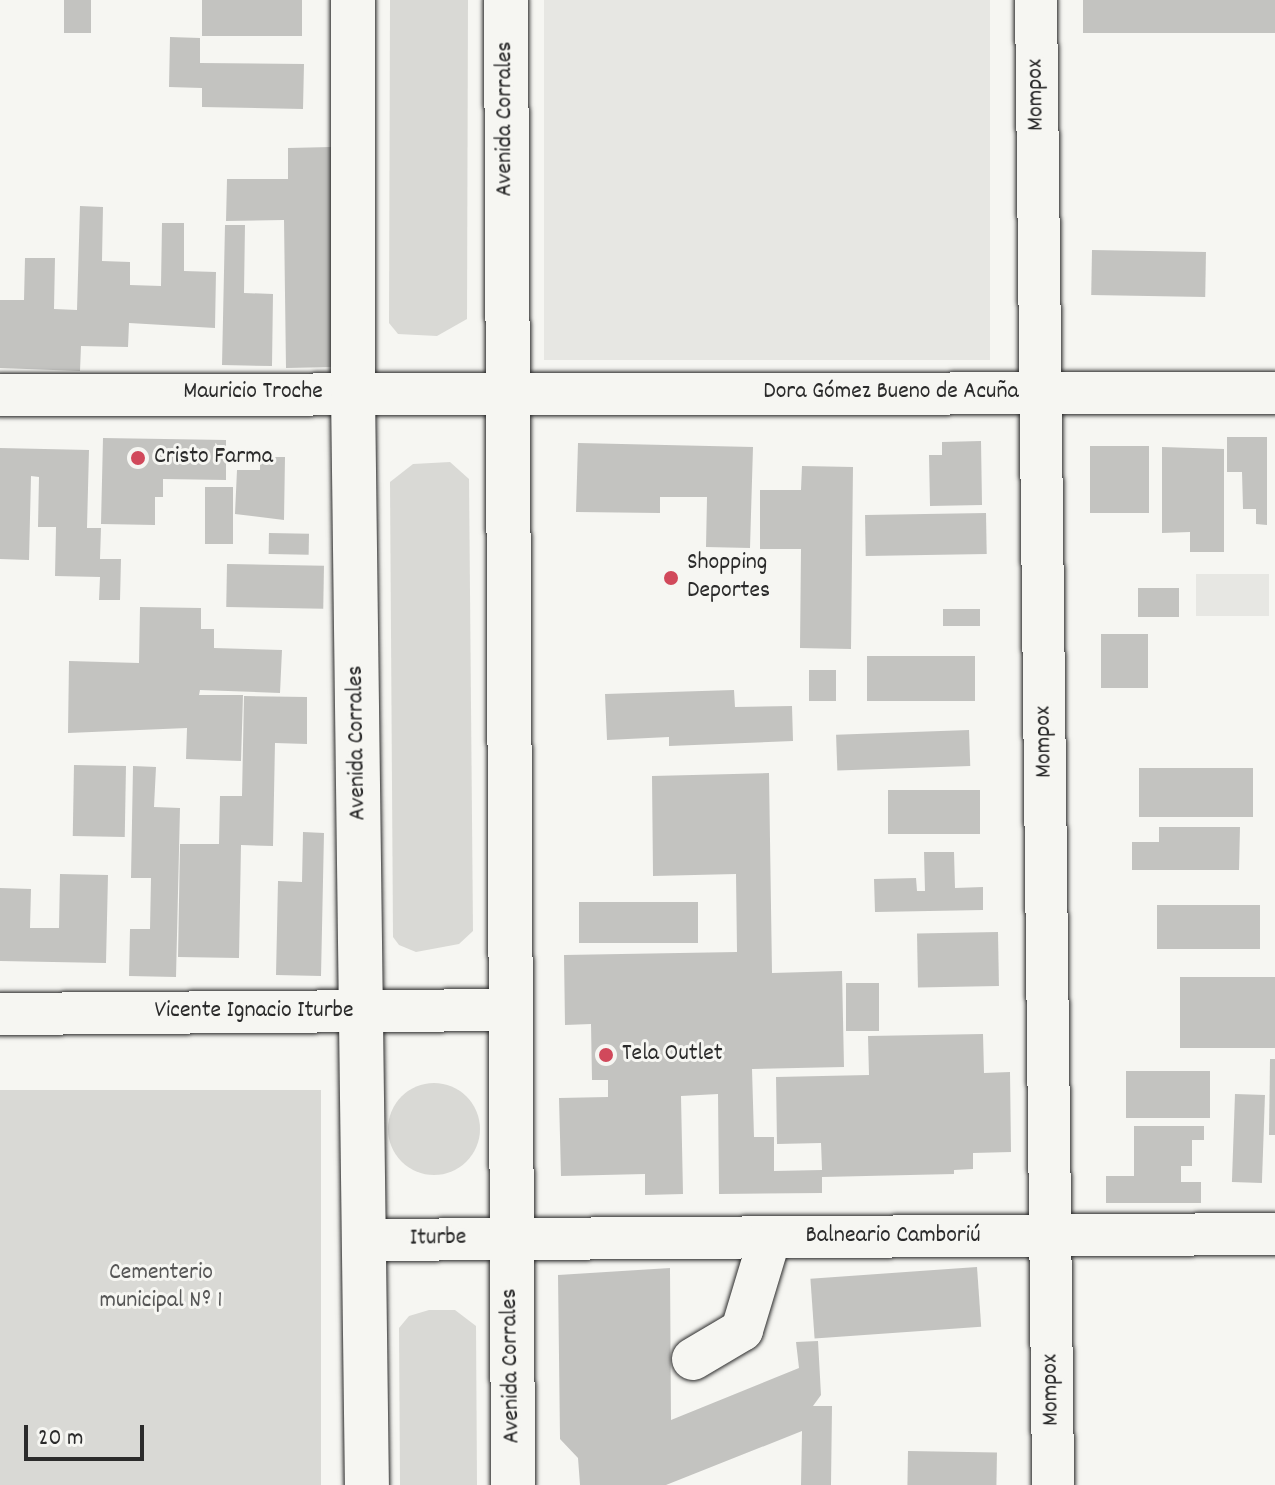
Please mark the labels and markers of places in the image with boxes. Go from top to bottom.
place label: Cristo Farma [154,444,273,472]
marker: Cristo Farma [129,449,147,467]
place label: Shopping Deportes [687,550,770,606]
marker: Shopping Deportes [662,569,680,587]
place label: Tela Outlet [622,1041,723,1069]
marker: Tela Outlet [597,1046,615,1064]

